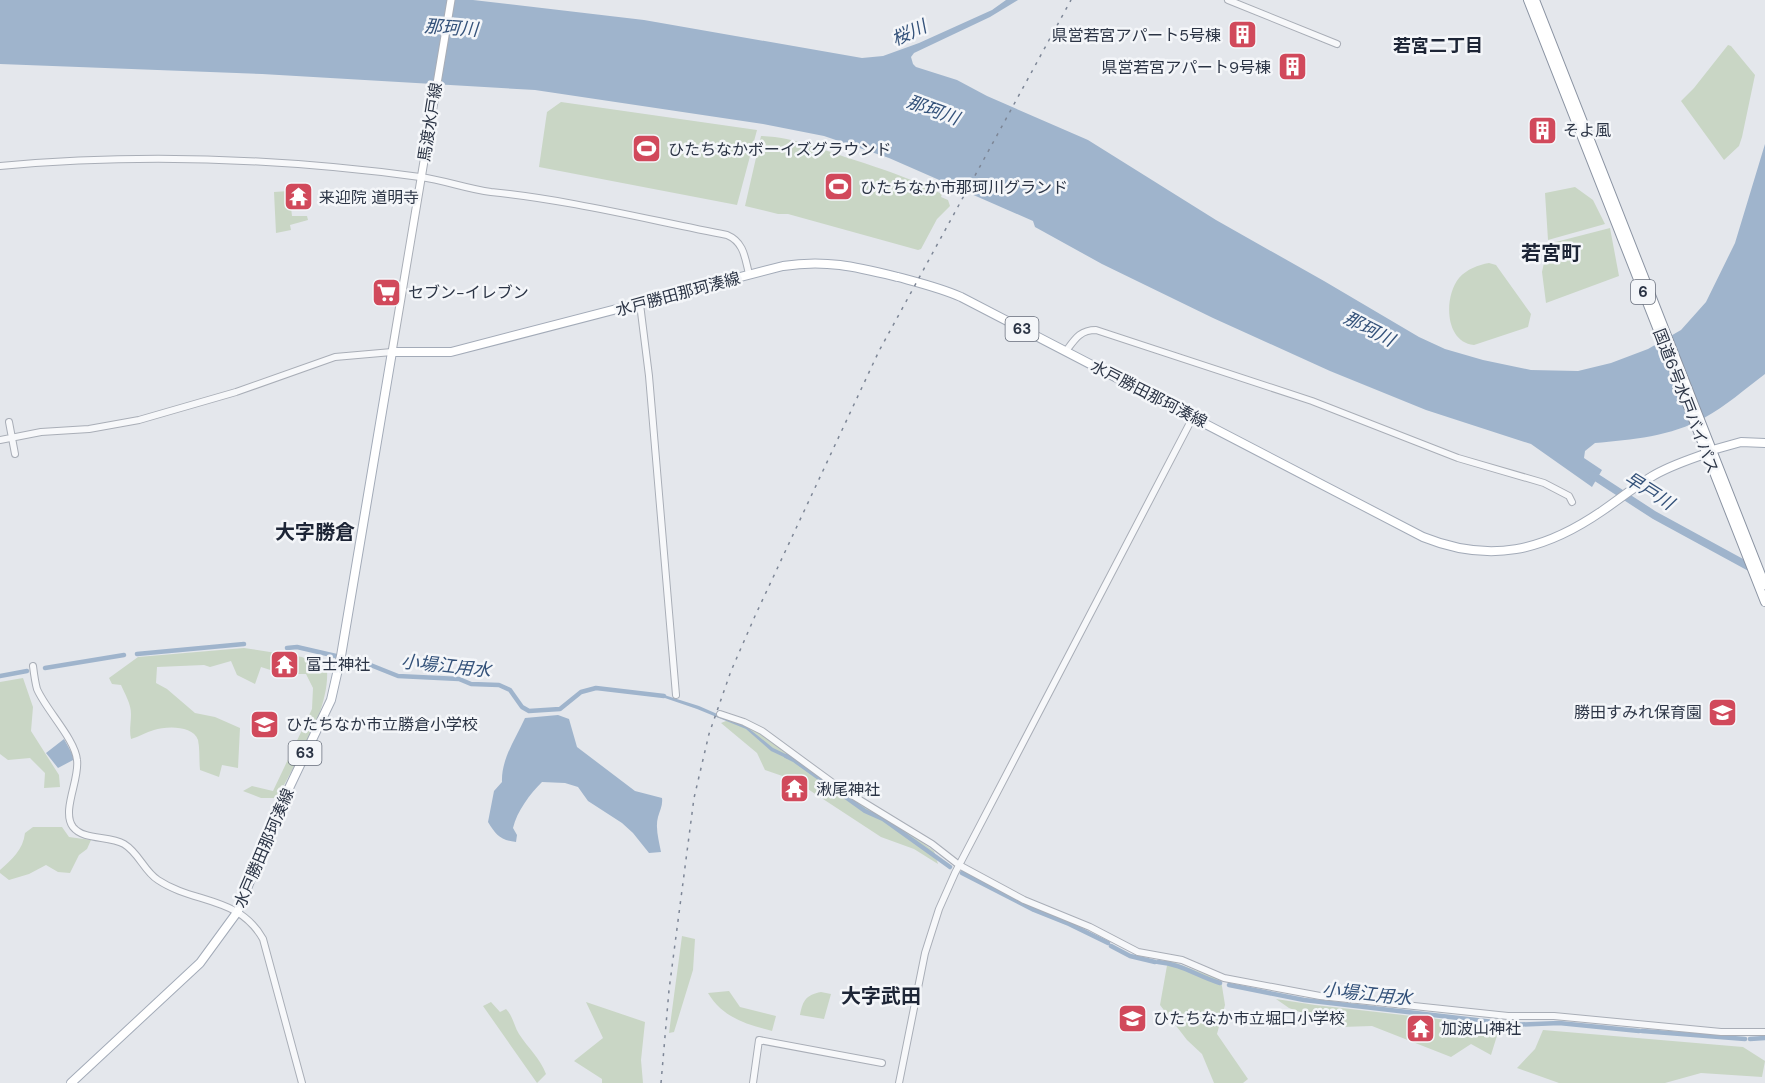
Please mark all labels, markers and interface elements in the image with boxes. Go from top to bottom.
water label: 那珂川 [423,14,481,42]
water label: 桜川 [888,14,932,51]
building icon: 県営若宮アパート5号棟 [1226,19,1258,51]
place label: 県営若宮アパート5号棟 [1052,25,1221,46]
district label: 若宮二丁目 [1393,34,1483,58]
building icon: 県営若宮アパート9号棟 [1276,51,1308,83]
place label: 県営若宮アパート9号棟 [1101,57,1271,78]
street label: 馬渡水戸線 [413,81,447,163]
water label: 那珂川 [904,89,964,131]
building icon: そよ風 [1526,114,1558,146]
place label: そよ風 [1563,120,1611,141]
sports icon: ひたちなかボーイズグラウンド [631,133,663,165]
place label: ひたちなかボーイズグラウンド [668,139,892,160]
sports icon: ひたちなか市那珂川グランド [823,171,855,203]
place label: ひたちなか市那珂川グランド [860,177,1068,198]
temple icon: 来迎院 道明寺 [282,181,314,213]
place label: 来迎院 道明寺 [319,187,419,208]
district label: 若宮町 [1521,240,1581,266]
street label: 水戸勝田那珂湊線 [613,267,743,321]
supermarket icon: セブン-イレブン [371,276,403,308]
road number: 6 [1631,280,1655,304]
place label: セブン-イレブン [408,282,529,303]
water label: 那珂川 [1339,306,1400,353]
road number: 63 [1006,317,1038,341]
street label: 国道6号水戸バイパス [1649,325,1723,477]
street label: 水戸勝田那珂湊線 [1087,356,1211,432]
water label: 早戸川 [1620,467,1680,517]
district label: 大字勝倉 [275,519,355,545]
temple icon: 富士神社 [269,648,301,680]
water label: 小場江用水 [400,649,494,683]
place label: 富士神社 [306,654,370,675]
school or university icon: 勝田すみれ保育園 [1707,696,1739,728]
place label: 勝田すみれ保育園 [1574,702,1702,723]
school or university icon: ひたちなか市立勝倉小学校 [249,708,281,740]
place label: ひたちなか市立勝倉小学校 [286,714,478,735]
road number: 63 [288,741,322,765]
temple icon: 湫尾神社 [779,773,811,805]
place label: 湫尾神社 [816,779,880,800]
street label: 水戸勝田那珂湊線 [229,785,299,911]
water label: 小場江用水 [1321,977,1415,1011]
district label: 大字武田 [841,983,921,1009]
school or university icon: ひたちなか市立堀口小学校 [1116,1002,1148,1034]
place label: ひたちなか市立堀口小学校 [1153,1008,1345,1029]
temple icon: 加波山神社 [1404,1012,1436,1044]
place label: 加波山神社 [1441,1018,1521,1039]

